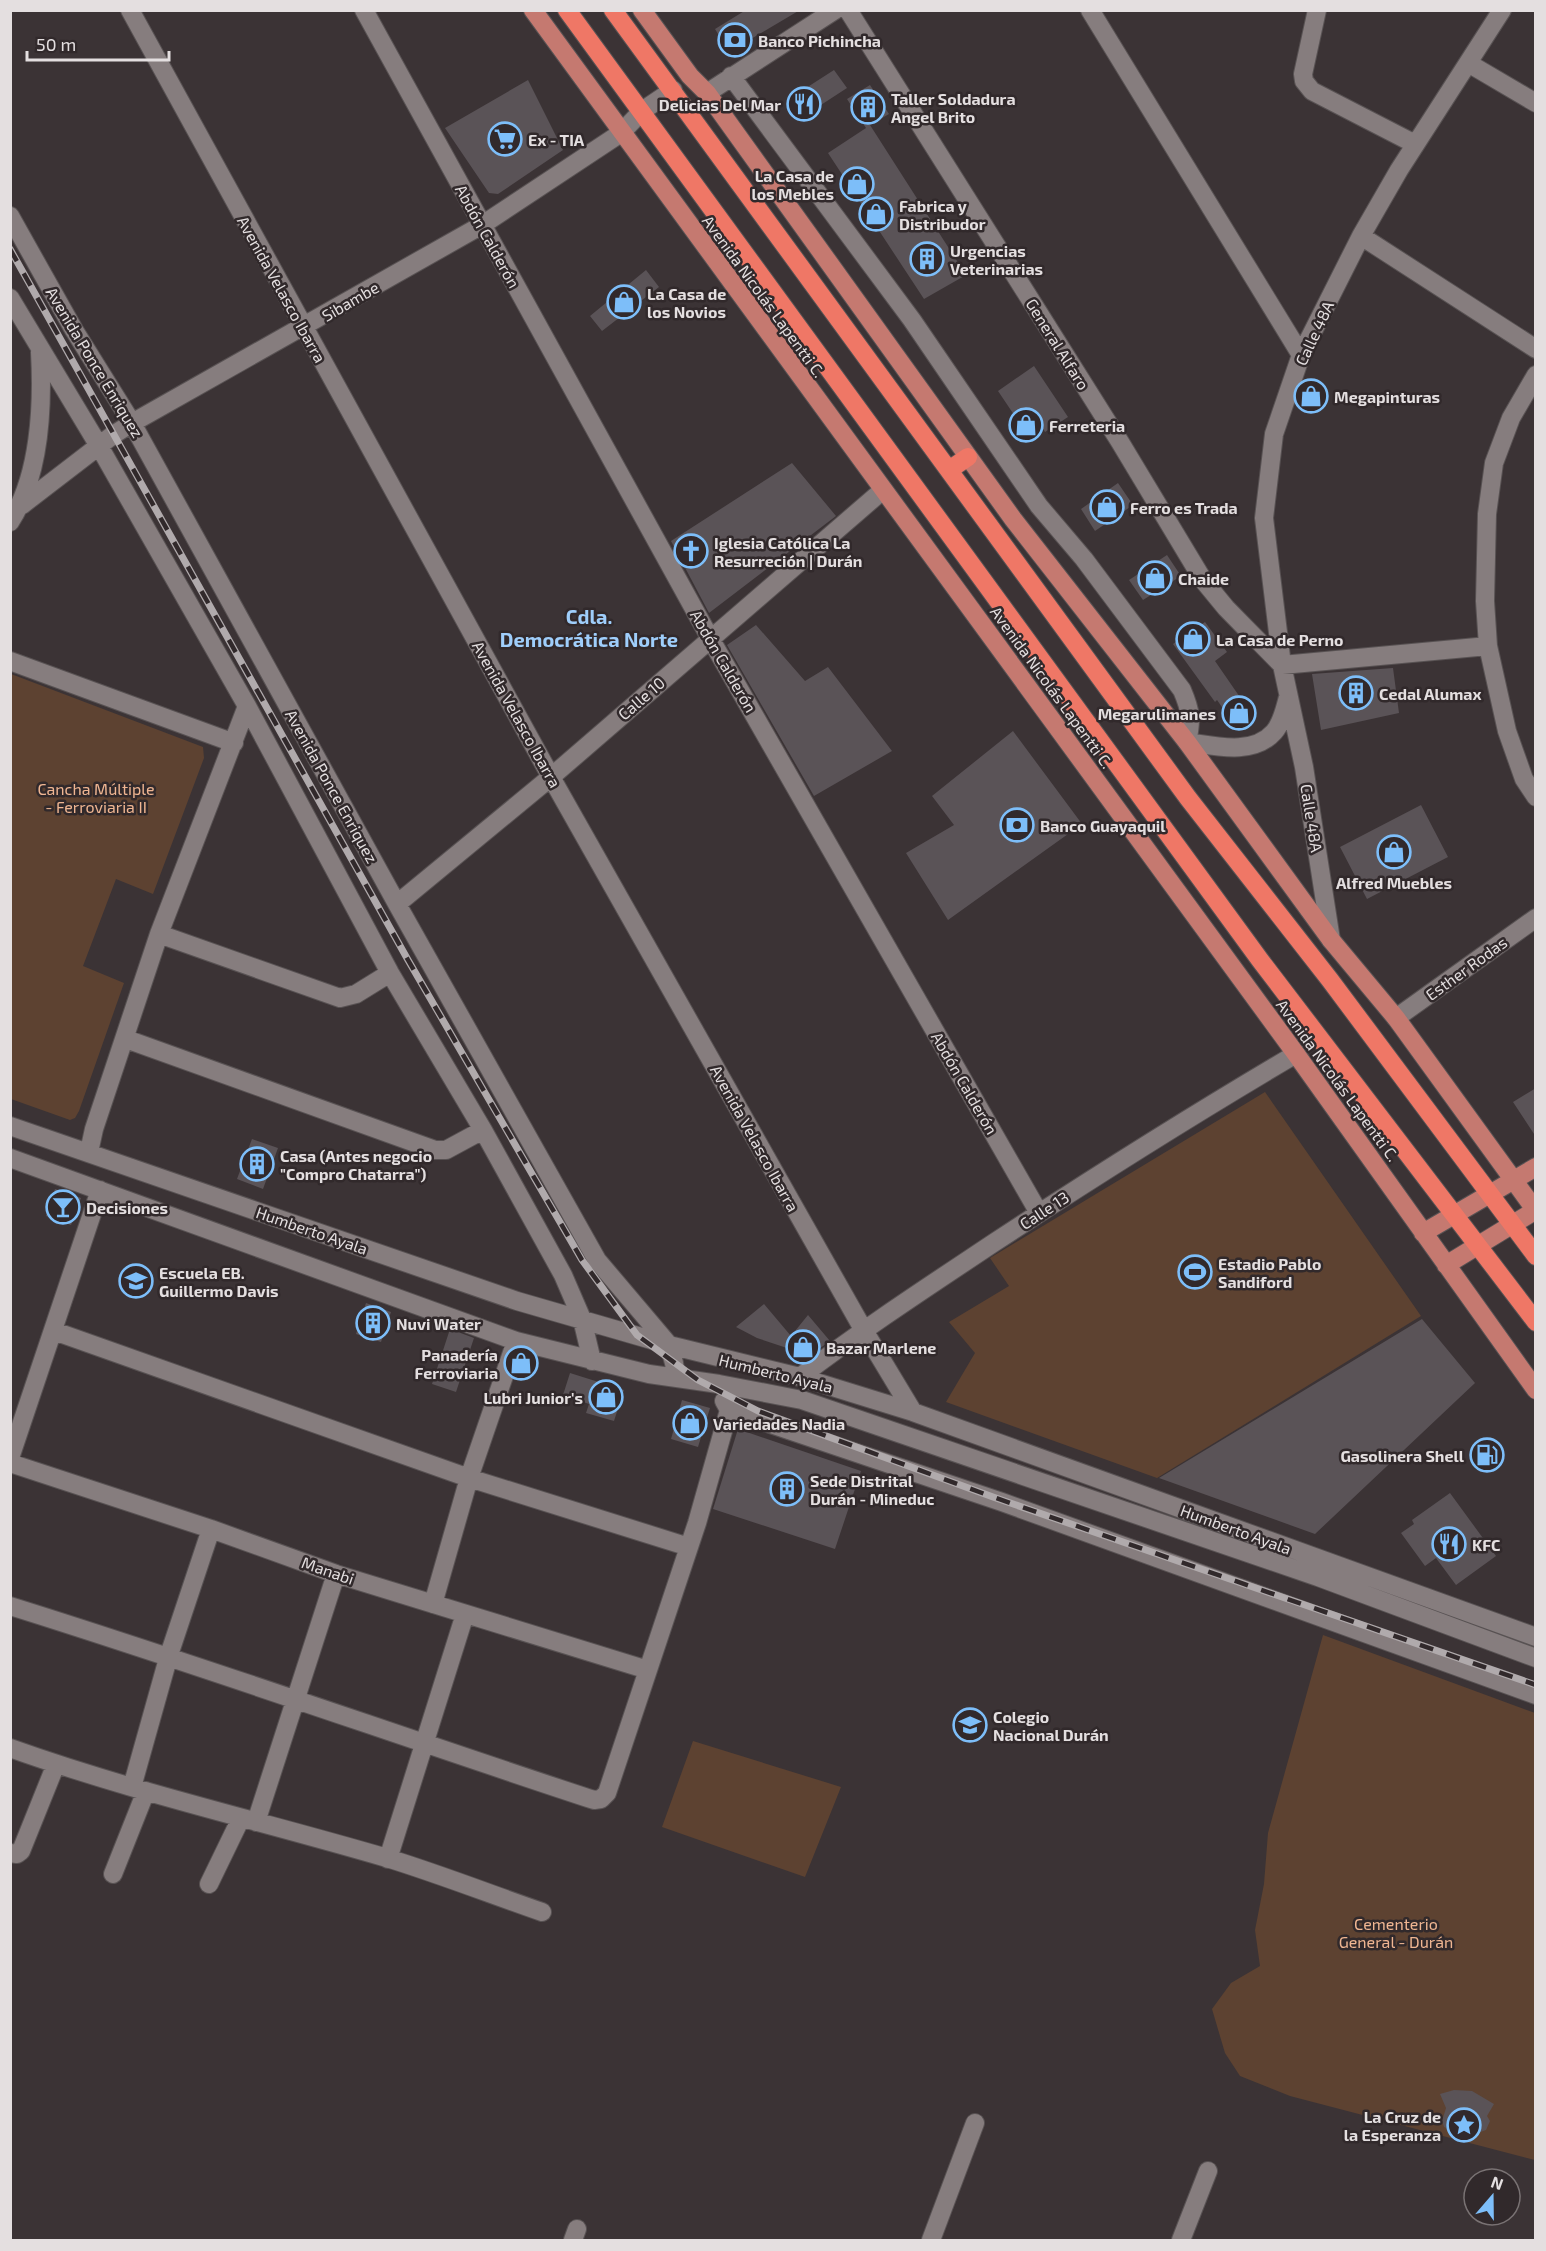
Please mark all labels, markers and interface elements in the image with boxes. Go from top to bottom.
bank icon: Banco Pichincha [717,22,753,58]
scale bar [27,24,170,62]
place label: Banco Pichincha [758,31,881,50]
text: 50 m [36,33,76,55]
restaurant icon: Delicias Del Mar [786,86,822,122]
building icon: Taller Soldadura Angel Brito [850,89,886,125]
place label: Taller Soldadura Angel Brito [891,89,1016,126]
place label: Delicias Del Mar [659,95,781,114]
supermarket icon: Ex - TIA [487,121,523,157]
place label: Ex - TIA [528,130,585,149]
place label: La Casa de los Mebles [751,166,834,203]
shop icon: La Casa de los Mebles [839,166,875,202]
street label: Abdón Calderón [452,181,524,291]
shop icon: Fabrica y Distribudor [858,196,894,232]
place label: Fabrica y Distribudor [899,196,986,233]
street label: Avenida Nicolás Lapentti C. [699,211,829,381]
street label: Avenida Velasco Ibarra [234,212,330,366]
building icon: Urgencias Veterinarias [909,241,945,277]
place label: Urgencias Veterinarias [950,241,1043,278]
street label: Sibambe [318,277,382,325]
street label: Avenida Ponce Enriquez [42,283,148,441]
shop icon: La Casa de los Novios [606,284,642,320]
place label: La Casa de los Novios [647,284,726,321]
street label: General Alfaro [1022,295,1094,393]
street label: Calle 48A [1291,298,1337,368]
shop icon: Megapinturas [1293,378,1329,414]
place label: Megapinturas [1334,387,1440,406]
shop icon: Ferreteria [1008,407,1044,443]
place label: Ferreteria [1049,416,1125,435]
shop icon: Ferro es Trada [1089,489,1125,525]
place label: Ferro es Trada [1130,498,1238,517]
church icon: Iglesia Católica La Resurreción | Durán [673,533,709,569]
place label: Iglesia Católica La Resurreción | Durán [714,533,862,570]
shop icon: Chaide [1137,560,1173,596]
place label: Chaide [1178,569,1229,588]
street label: Avenida Nicolás Lapentti C. [987,602,1117,772]
district label: Cdla. Democrática Norte [500,604,678,651]
street label: Abdón Calderón [687,606,761,716]
shop icon: La Casa de Perno [1175,621,1211,657]
place label: La Casa de Perno [1216,630,1344,649]
street label: Avenida Velasco Ibarra [469,637,565,791]
street label: Calle 10 [614,673,668,723]
building icon: Cedal Alumax [1338,675,1374,711]
place label: Cedal Alumax [1379,684,1482,703]
shop icon: Megarulimanes [1221,695,1257,731]
place label: Megarulimanes [1098,704,1216,723]
street label: Avenida Ponce Enriquez [282,706,382,866]
park label: Cancha Múltiple - Ferroviaria II [37,779,155,816]
street label: Calle 48A [1297,782,1327,854]
bank icon: Banco Guayaquil [999,807,1035,843]
place label: Banco Guayaquil [1040,816,1166,836]
shop icon: Alfred Muebles [1376,834,1412,870]
place label: Alfred Muebles [1336,873,1452,892]
street label: Esther Rodas [1422,932,1510,1004]
street label: Avenida Nicolás Lapentti C. [1273,995,1403,1165]
street label: Abdón Calderón [928,1028,1002,1138]
street label: Avenida Velasco Ibarra [707,1061,803,1215]
building icon: Casa (Antes negocio "Compro Chatarra") [239,1146,275,1182]
place label: Casa (Antes negocio "Compro Chatarra") [280,1146,432,1183]
street label: Calle 13 [1016,1187,1072,1233]
bar icon: Decisiones [45,1189,81,1225]
place label: Decisiones [86,1198,168,1217]
street label: Humberto Ayala [254,1202,370,1258]
sports icon: Estadio Pablo Sandiford [1177,1254,1213,1290]
place label: Estadio Pablo Sandiford [1218,1254,1321,1291]
school or university icon: Escuela EB. Guillermo Davis [118,1263,154,1299]
place label: Escuela EB. Guillermo Davis [159,1263,279,1300]
building icon: Nuvi Water [355,1305,391,1341]
place label: Nuvi Water [396,1314,481,1333]
shop icon: Bazar Marlene [785,1329,821,1365]
place label: Bazar Marlene [826,1338,936,1357]
place label: Panadería Ferroviaria [415,1345,498,1382]
shop icon: Panadería Ferroviaria [503,1345,539,1381]
street label: Humberto Ayala [717,1350,835,1396]
shop icon: Lubri Junior's [588,1379,624,1415]
place label: Lubri Junior's [483,1388,583,1407]
shop icon: Variedades Nadia [672,1405,708,1441]
place label: Variedades Nadia [713,1414,845,1433]
fuel station icon: Gasolinera Shell [1469,1437,1505,1473]
place label: Gasolinera Shell [1340,1446,1465,1465]
building icon: Sede Distrital Durán - Mineduc [769,1471,805,1507]
place label: Sede Distrital Durán - Mineduc [810,1471,934,1508]
street label: Humberto Ayala [1178,1500,1294,1558]
restaurant icon: KFC [1431,1526,1467,1562]
place label: KFC [1472,1535,1500,1554]
street label: Manabi [299,1552,357,1588]
school or university icon: Colegio Nacional Durán [952,1707,988,1743]
place label: Colegio Nacional Durán [993,1707,1109,1744]
park label: Cementerio General - Durán [1339,1914,1453,1951]
place label: La Cruz de la Esperanza [1344,2107,1441,2144]
place icon: La Cruz de la Esperanza [1446,2107,1482,2143]
north arrow [1462,2167,1522,2227]
text: N [1489,2172,1506,2193]

